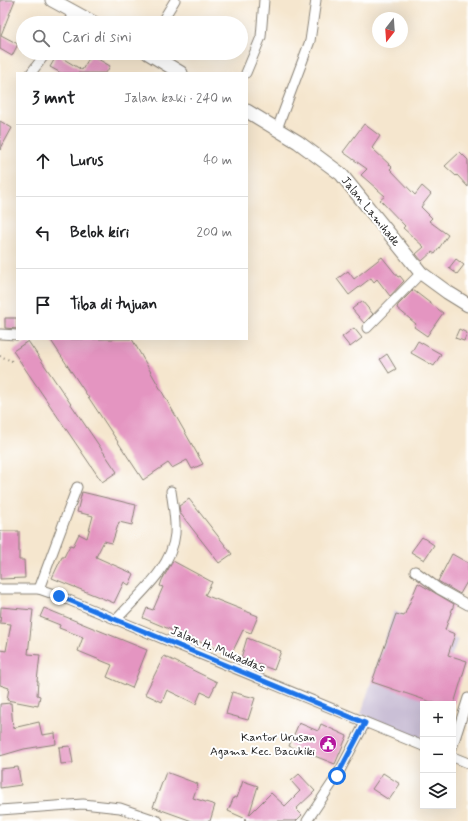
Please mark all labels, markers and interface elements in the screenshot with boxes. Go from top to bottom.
north arrow [372,12,408,48]
search box [16,16,248,60]
icon: search [30,27,52,49]
text: Cari di sini [62,28,132,48]
text: 3 mnt [32,87,75,109]
text: Jalan kaki · 240 m [124,90,232,107]
icon: ahead [32,150,54,172]
text: Lurus [70,151,103,171]
text: 40 m [203,152,232,169]
street label: Jalan Lamihade [337,173,404,250]
icon: left [32,222,54,244]
text: Belok kiri [70,223,129,243]
text: 200 m [197,224,232,241]
icon: arrive [32,294,54,316]
text: Tiba di tujuan [70,295,157,315]
route end [50,587,68,605]
street label: Jalan H. Mukaddas [168,623,267,677]
map controls [420,701,456,809]
button: + [420,701,456,737]
place label: Kantor Urusan Agama Kec. Bacukiki [210,730,315,760]
public building icon: Kantor Urusan Agama Kec. Bacukiki [318,734,338,754]
button: − [420,737,456,773]
route start [328,767,346,785]
button: layers [420,773,456,809]

